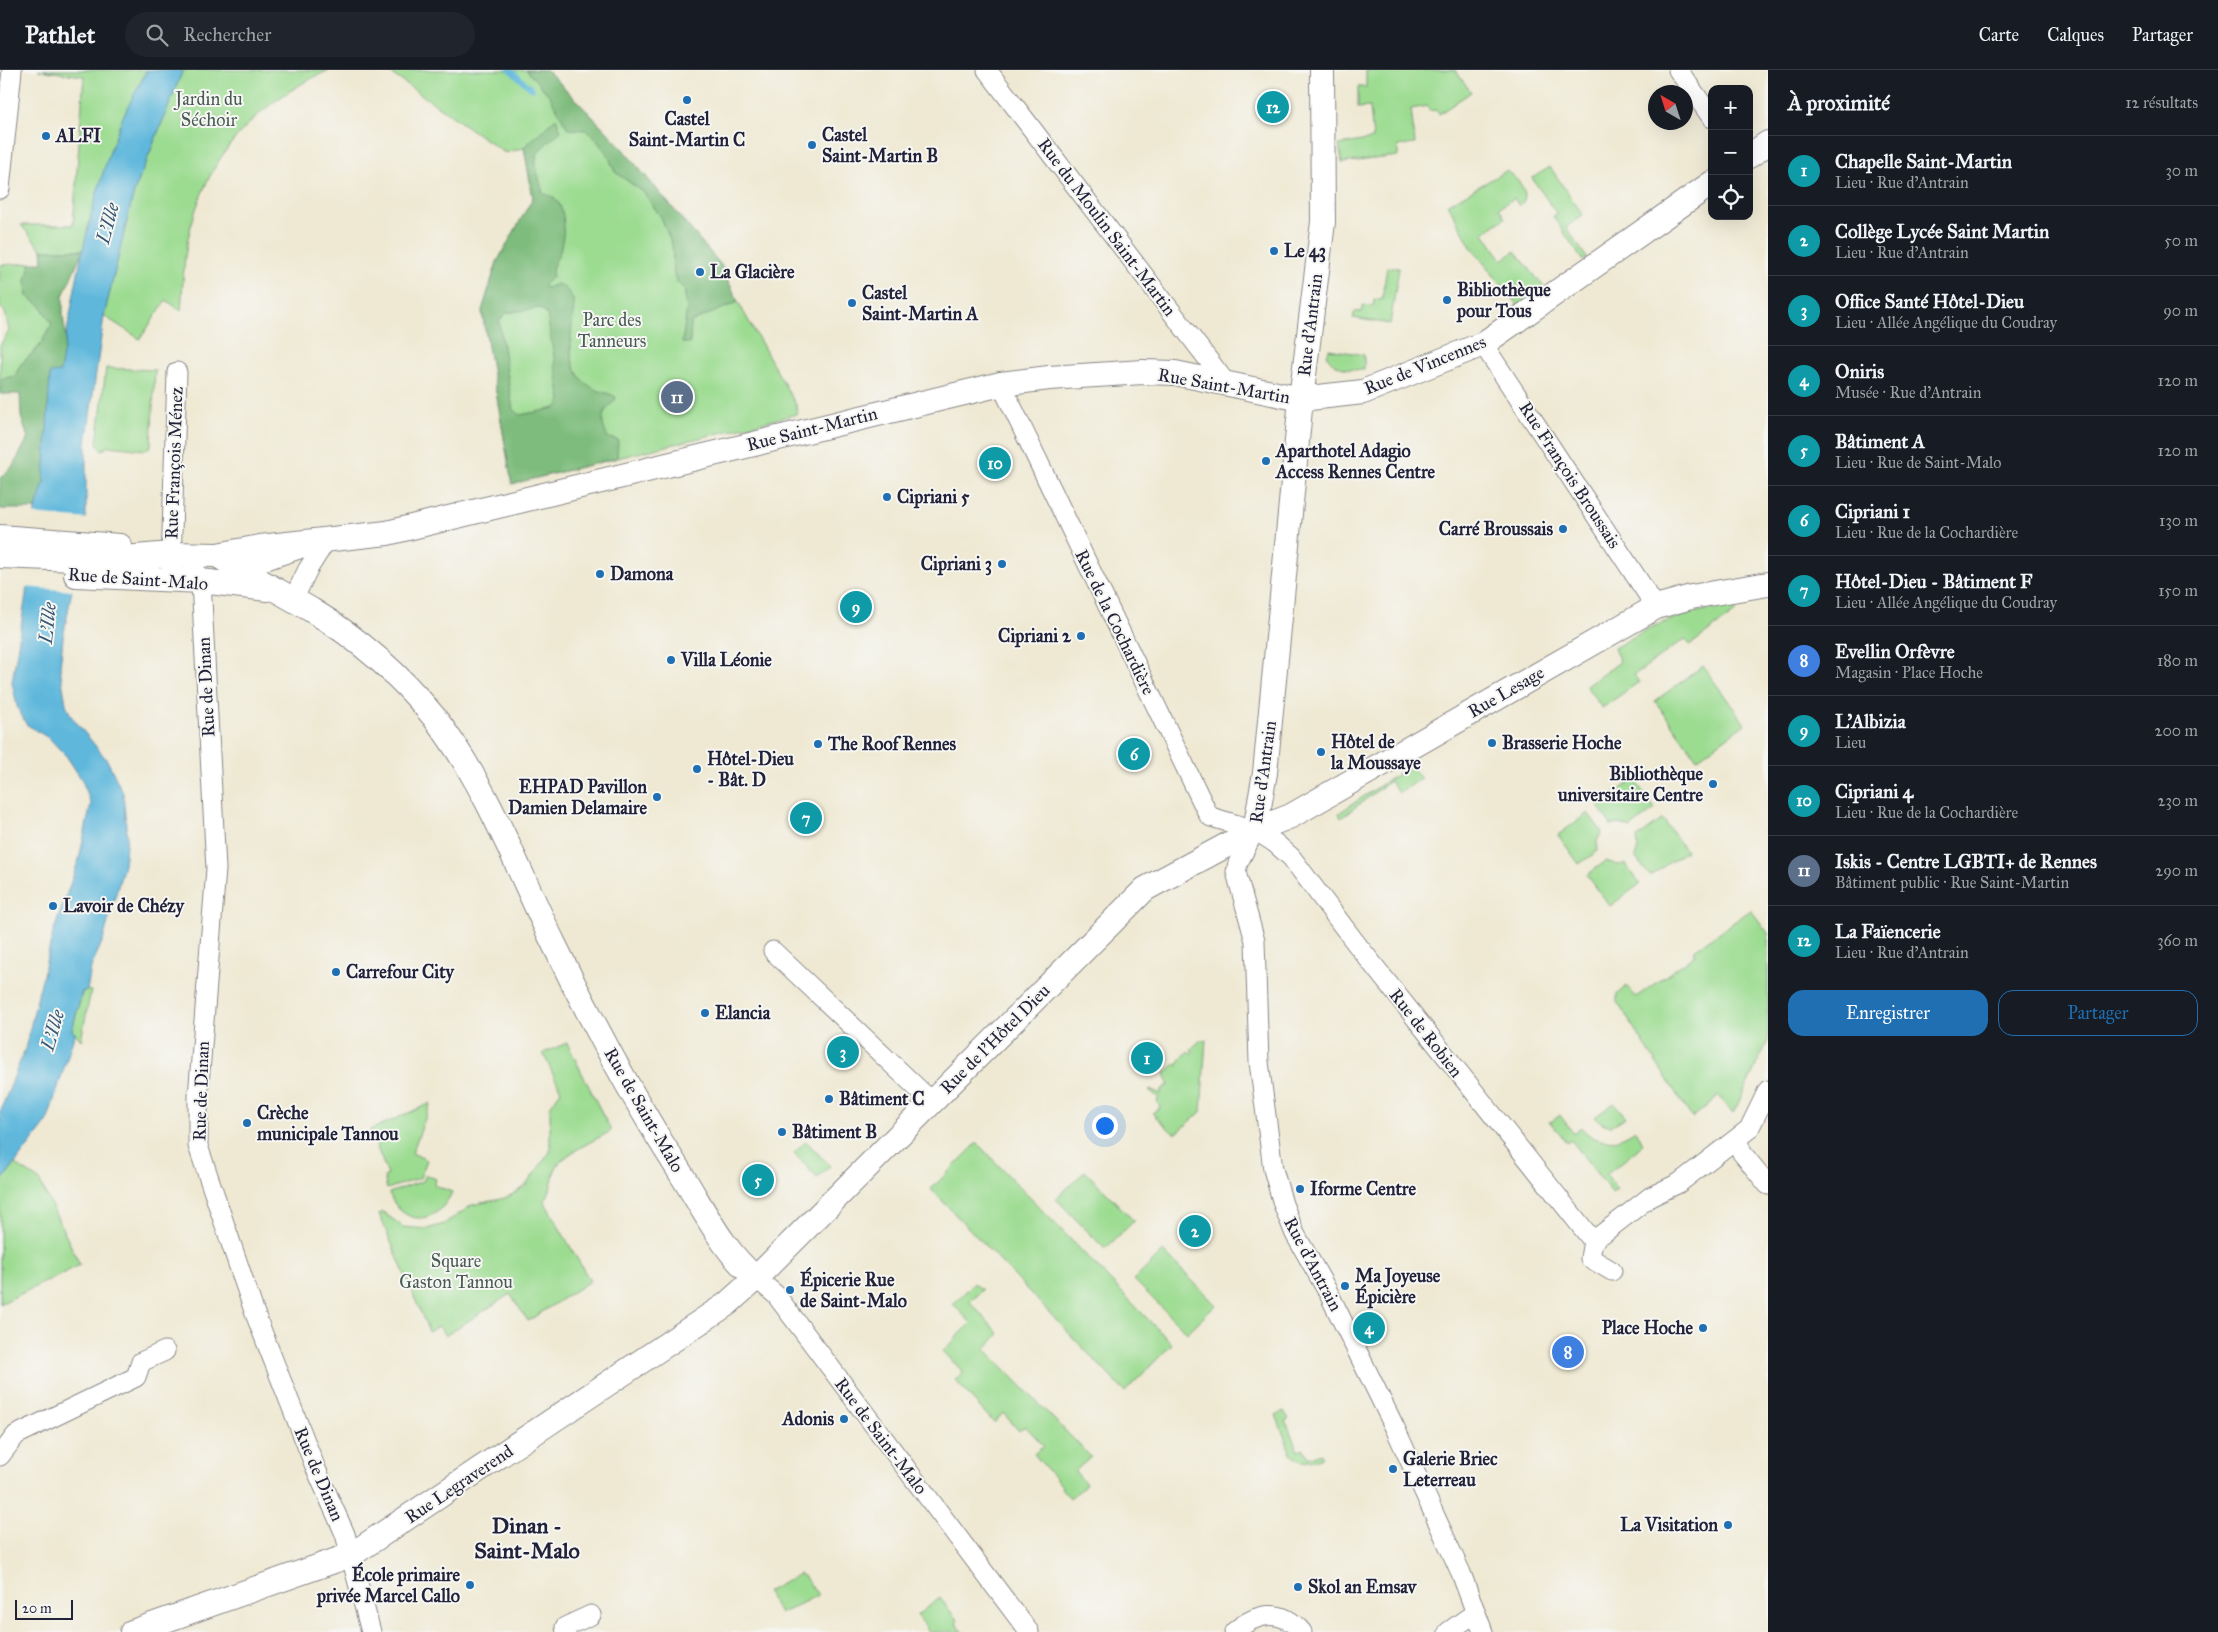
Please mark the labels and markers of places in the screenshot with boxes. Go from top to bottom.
pin: 12 [1257,88,1289,126]
marker: Castel Saint-Martin C [681,94,693,106]
place label: Castel Saint-Martin C [629,108,745,151]
place label: Castel Saint-Martin B [822,124,938,167]
place label: ALFI [55,125,101,147]
marker: ALFI [40,130,52,142]
marker: Castel Saint-Martin B [806,139,818,151]
place label: Le 43 [1284,240,1326,263]
marker: Le 43 [1268,245,1280,257]
place label: La Glacière [710,261,795,283]
marker: La Glacière [694,266,706,278]
place label: Bibliothèque pour Tous [1456,279,1551,323]
place label: Castel Saint-Martin A [862,282,979,325]
marker: Bibliothèque pour Tous [1441,294,1453,306]
marker: Castel Saint-Martin A [846,297,858,309]
pin: 11 [661,378,693,416]
place label: Aparthotel Adagio Access Rennes Centre [1275,440,1436,483]
pin: 10 [979,444,1011,482]
marker: Aparthotel Adagio Access Rennes Centre [1260,455,1272,467]
place label: Cipriani 5 [897,486,970,509]
marker: Cipriani 5 [881,491,893,503]
place label: Carré Broussais [1439,518,1553,540]
marker: Carré Broussais [1557,523,1569,535]
place label: Cipriani 3 [921,553,992,576]
marker: Cipriani 3 [996,558,1008,570]
place label: Damona [610,563,674,585]
marker: Damona [594,568,606,580]
pin: 9 [840,588,872,626]
place label: Cipriani 2 [998,625,1072,648]
marker: Cipriani 2 [1075,630,1087,642]
place label: Villa Léonie [680,649,772,671]
marker: Villa Léonie [665,654,677,666]
place label: Hôtel de la Moussaye [1330,731,1421,775]
place label: Brasserie Hoche [1502,732,1622,754]
place label: The Roof Rennes [827,733,957,755]
pin: 6 [1118,735,1150,773]
marker: Brasserie Hoche [1486,737,1498,749]
marker: The Roof Rennes [812,738,824,750]
marker: Hôtel de la Moussaye [1315,746,1327,758]
place label: Hôtel-Dieu - Bât. D [707,748,794,791]
marker: Hôtel-Dieu - Bât. D [691,763,703,775]
place label: Bibliothèque universitaire Centre [1557,763,1703,806]
place label: EHPAD Pavillon Damien Delamaire [508,776,647,819]
marker: Bibliothèque universitaire Centre [1707,778,1719,790]
marker: EHPAD Pavillon Damien Delamaire [651,791,663,803]
pin: 7 [790,799,822,837]
place label: Lavoir de Chézy [63,895,185,918]
marker: Lavoir de Chézy [47,900,59,912]
place label: Carrefour City [346,961,456,984]
marker: Carrefour City [330,966,342,978]
place label: Elancia [715,1002,771,1024]
marker: Elancia [699,1007,711,1019]
pin: 3 [827,1033,859,1071]
pin: 1 [1131,1039,1163,1077]
place label: Bâtiment C [839,1088,925,1110]
marker: Bâtiment C [823,1093,835,1105]
place label: Crèche municipale Tannou [256,1102,399,1146]
marker: Crèche municipale Tannou [241,1117,253,1129]
place label: Bâtiment B [792,1121,877,1143]
marker: Bâtiment B [776,1126,788,1138]
pin: 5 [742,1161,774,1199]
place label: Iforme Centre [1310,1178,1416,1200]
marker: Iforme Centre [1294,1183,1306,1195]
pin: 2 [1179,1212,1211,1250]
place label: Ma Joyeuse Épicière [1355,1265,1441,1309]
place label: Épicerie Rue de Saint-Malo [800,1266,907,1312]
marker: Ma Joyeuse Épicière [1339,1280,1351,1292]
marker: Épicerie Rue de Saint-Malo [784,1284,796,1296]
pin: 4 [1353,1309,1385,1347]
place label: Place Hoche [1602,1317,1693,1339]
marker: Place Hoche [1697,1322,1709,1334]
pin: 8 [1552,1333,1584,1371]
place label: Adonis [781,1408,834,1430]
marker: Adonis [838,1413,850,1425]
place label: Galerie Briec Leterreau [1403,1448,1498,1491]
marker: Galerie Briec Leterreau [1387,1463,1399,1475]
place label: La Visitation [1620,1514,1718,1536]
marker: La Visitation [1722,1519,1734,1531]
place label: École primaire privée Marcel Callo [316,1561,460,1608]
place label: Skol an Emsav [1308,1576,1418,1598]
marker: École primaire privée Marcel Callo [464,1579,476,1591]
marker: Skol an Emsav [1292,1581,1304,1593]

